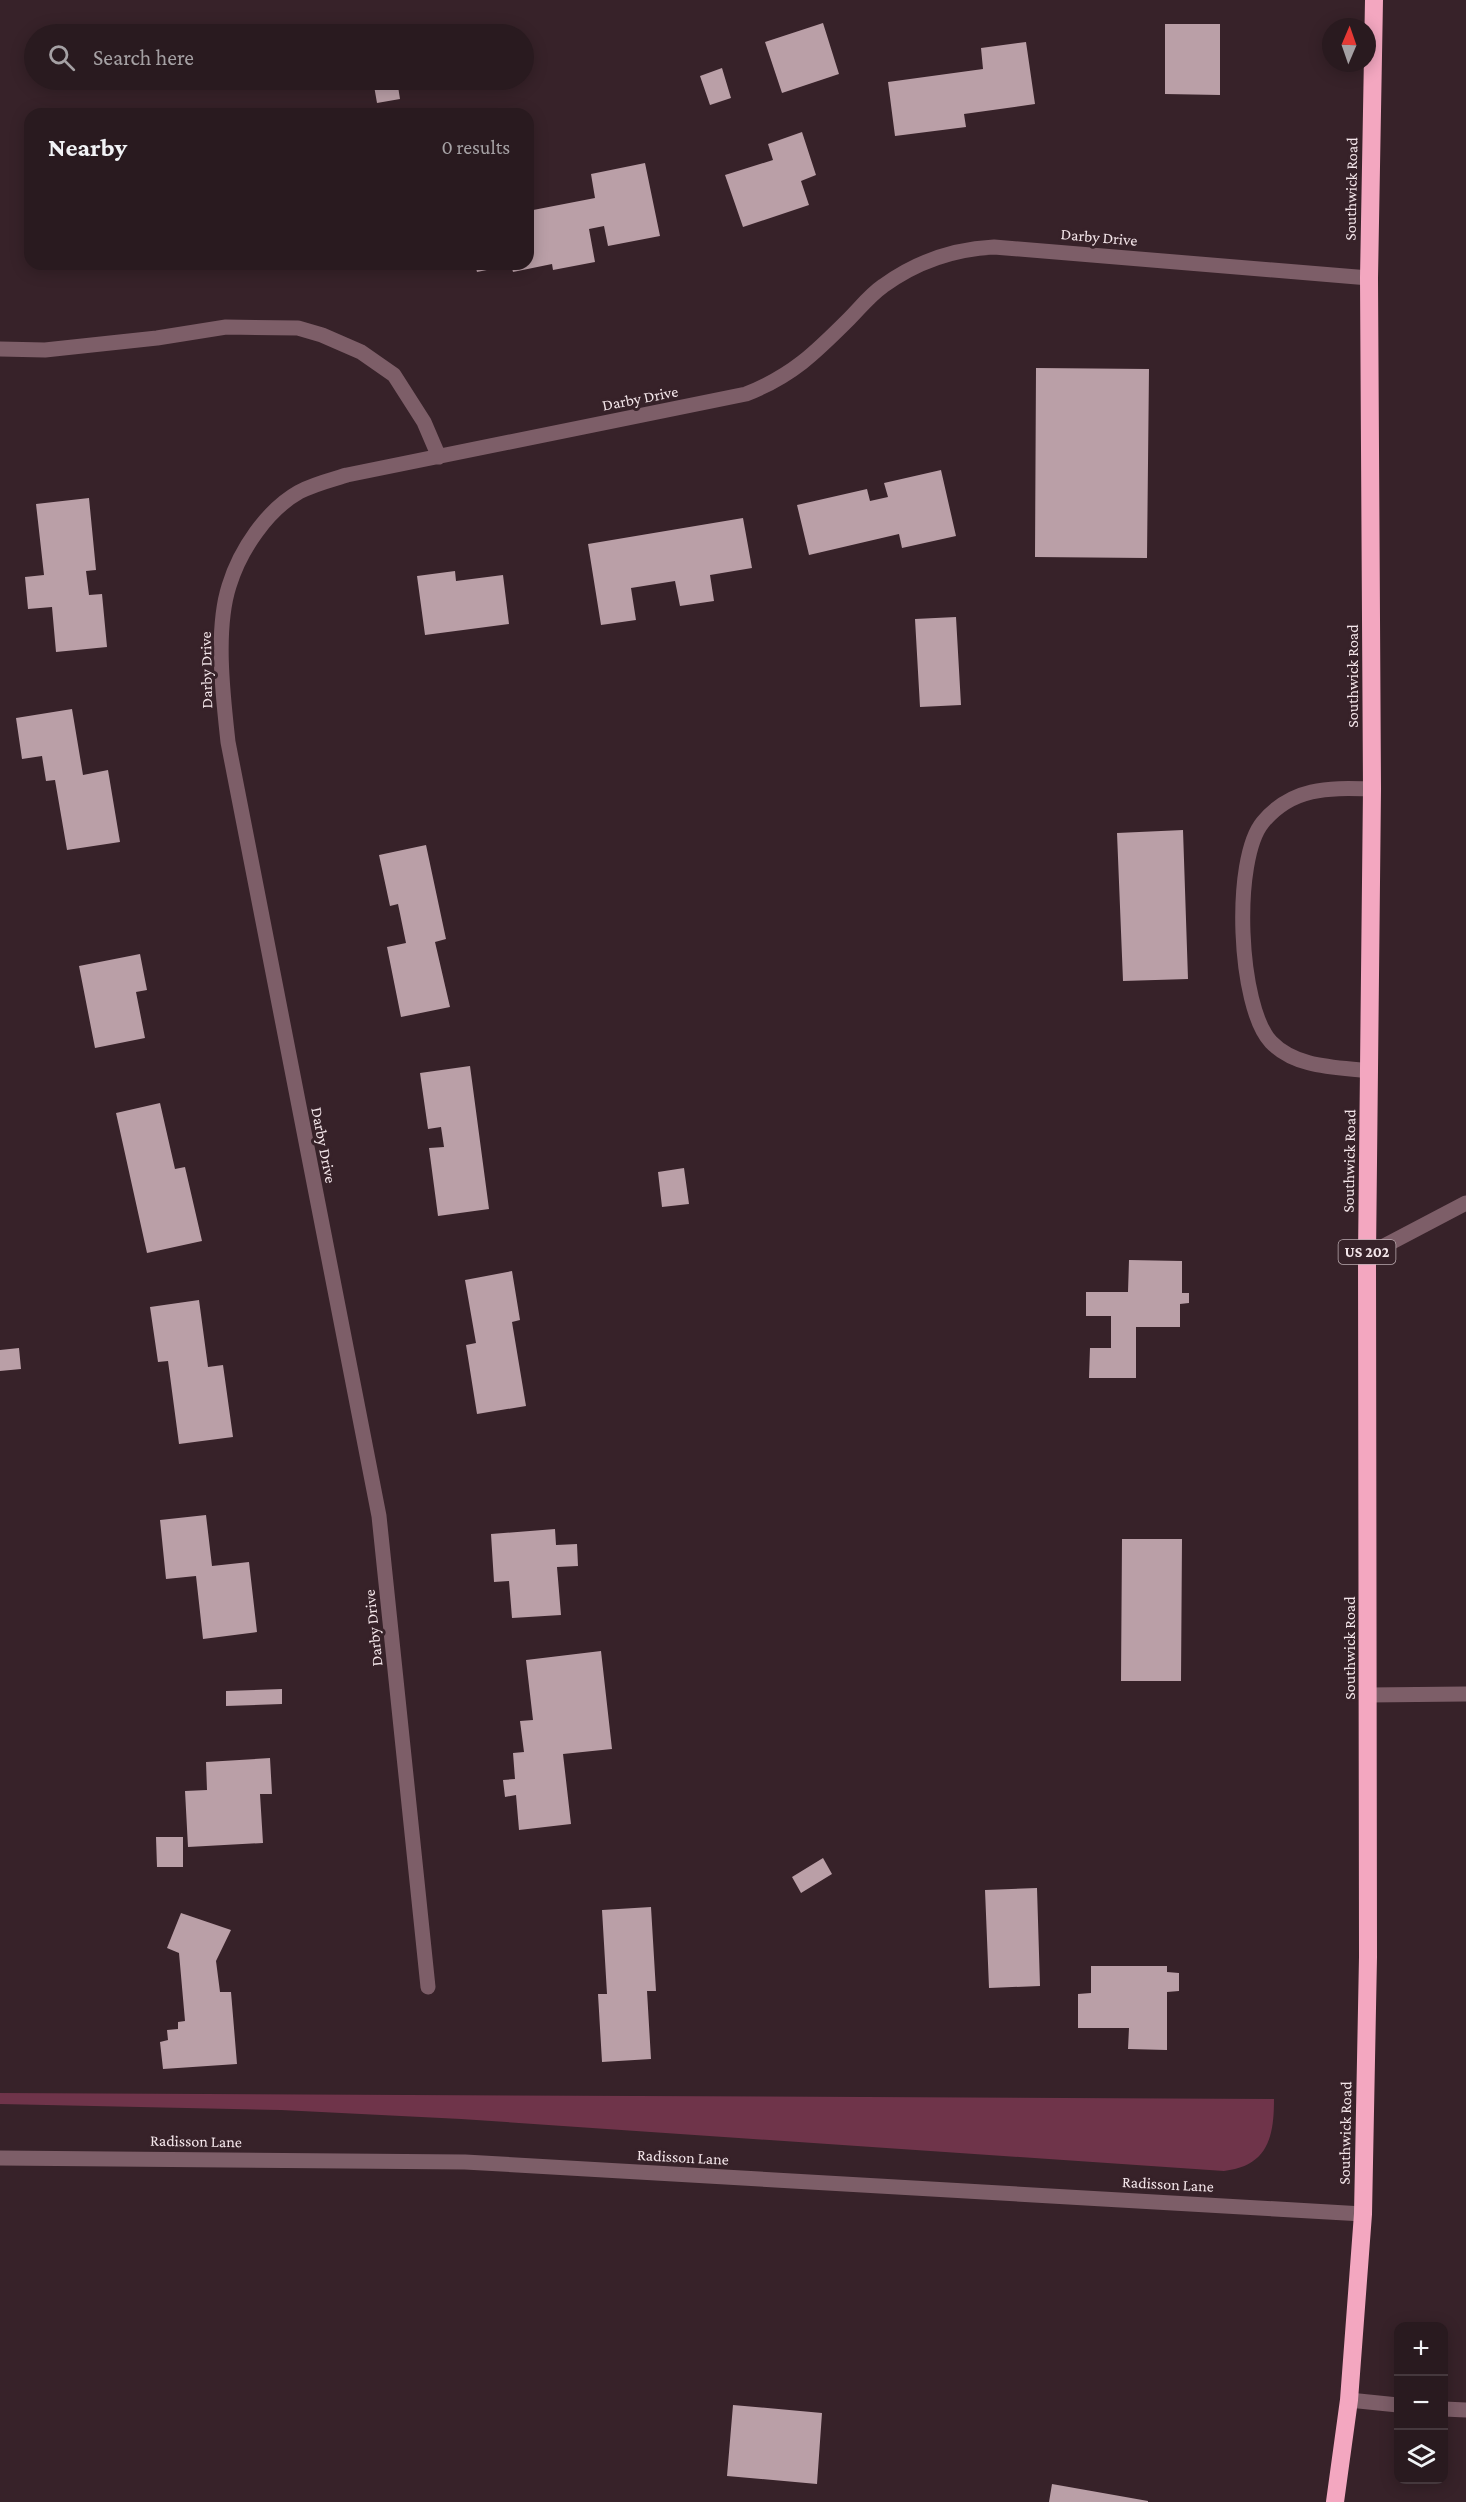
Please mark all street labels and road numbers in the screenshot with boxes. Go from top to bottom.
street label: Southwick Road [1342,137,1360,241]
street label: Darby Drive [1060,225,1138,250]
street label: Darby Drive [601,382,680,415]
street label: Southwick Road [1344,624,1361,728]
street label: Darby Drive [197,631,216,709]
street label: Darby Drive [307,1106,340,1185]
street label: Southwick Road [1340,1109,1358,1213]
road number: US 202 [1338,1240,1396,1264]
street label: Darby Drive [361,1589,386,1667]
street label: Southwick Road [1341,1596,1358,1700]
street label: Southwick Road [1336,2081,1354,2185]
street label: Radisson Lane [150,2132,242,2150]
street label: Radisson Lane [637,2146,729,2168]
street label: Radisson Lane [1122,2173,1214,2195]

